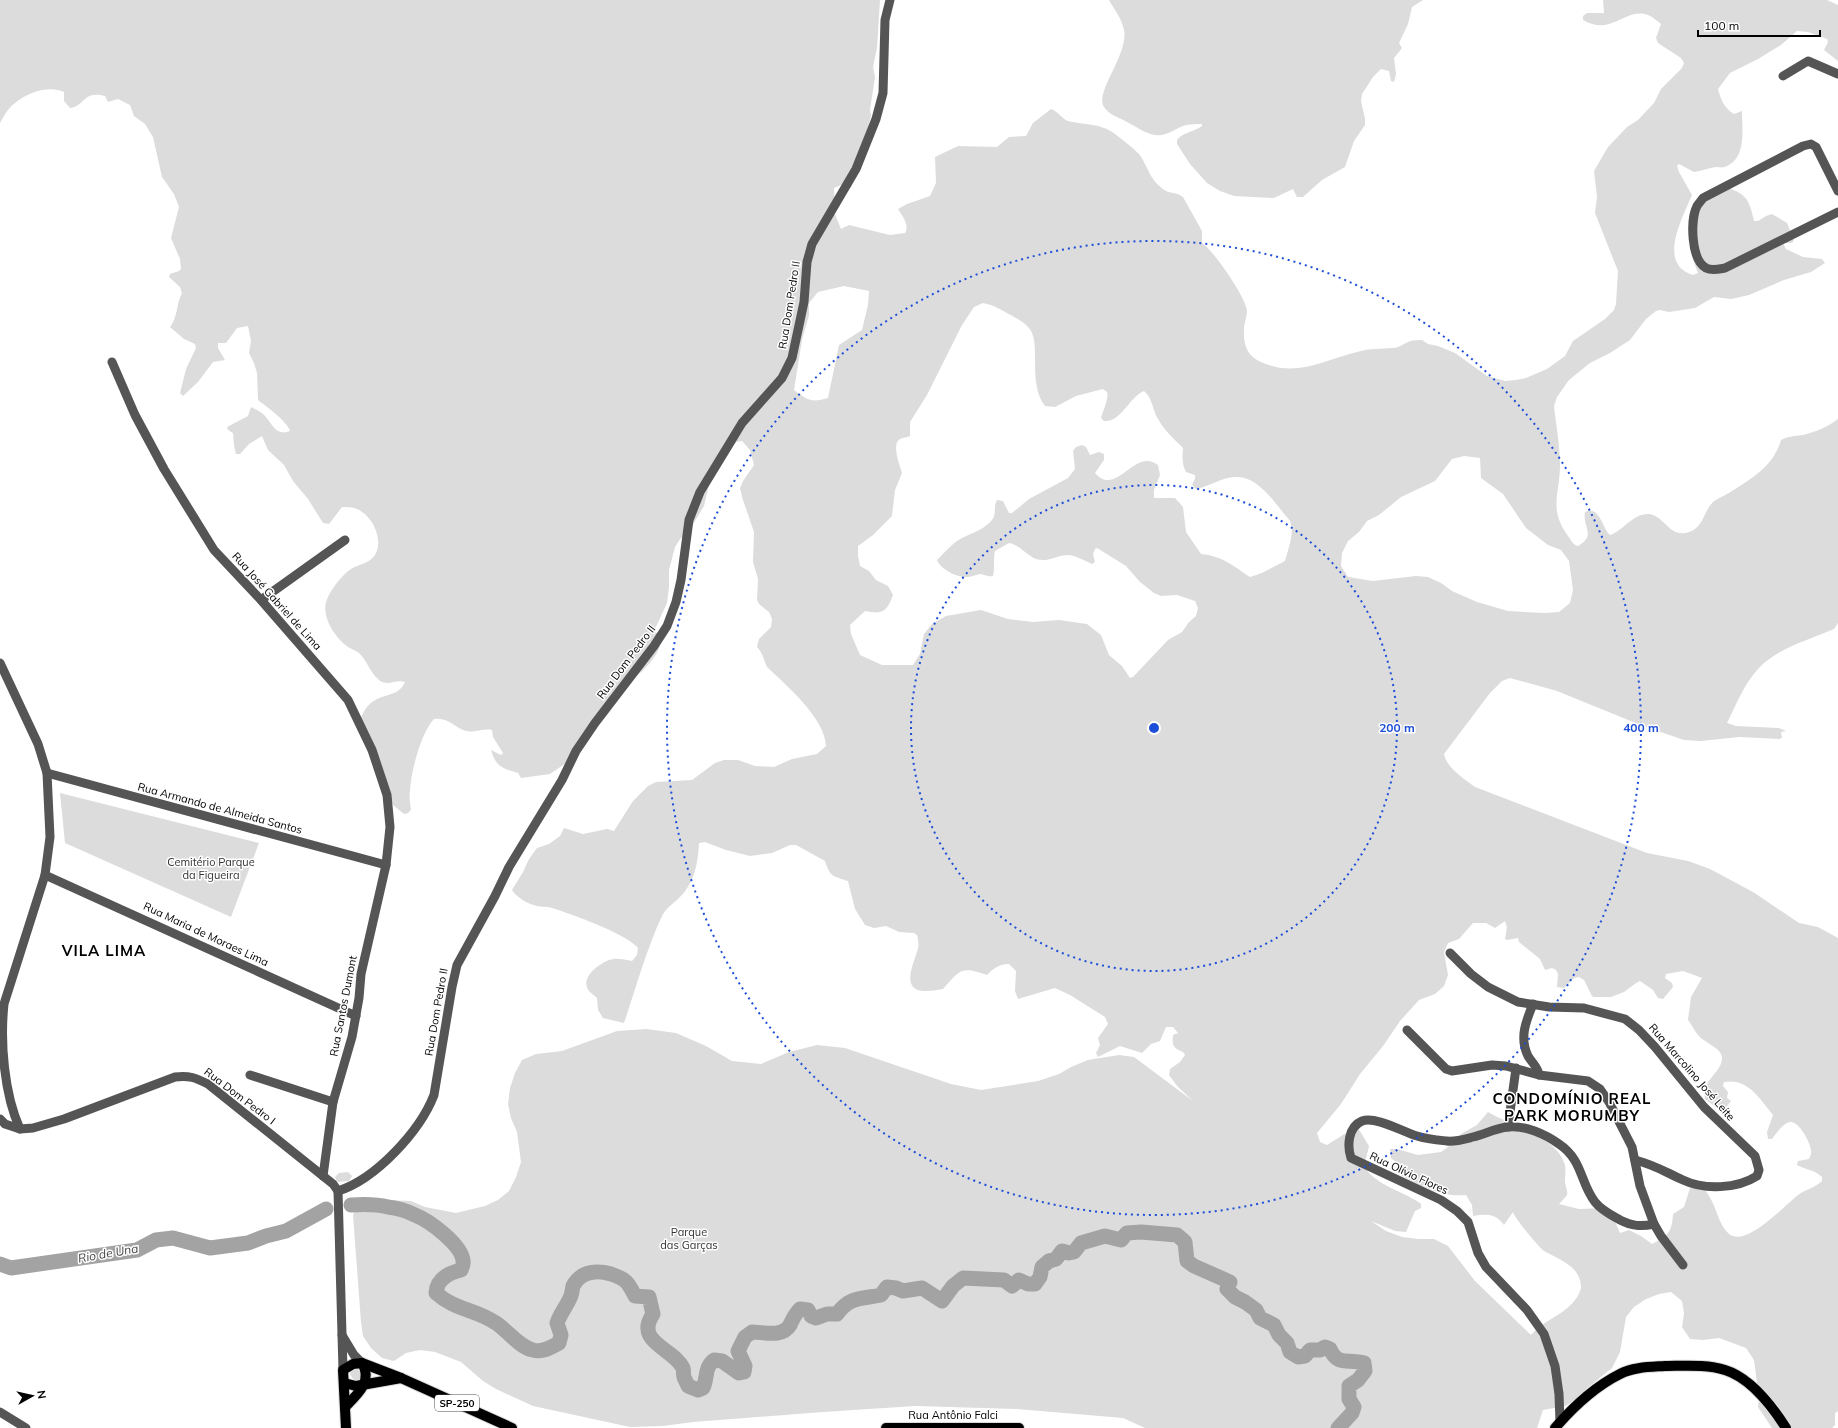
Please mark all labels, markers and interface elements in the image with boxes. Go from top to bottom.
scale bar [1698,12,1820,38]
text: 100 m [1704,18,1739,33]
street label: Rua Dom Pedro II [775,260,803,350]
street label: Rua José Gabriel de Lima [229,549,325,653]
street label: Rua Dom Pedro II [594,622,658,702]
text: 200 m [1379,720,1415,735]
text: 400 m [1623,720,1659,735]
centre of rings [1147,721,1161,735]
street label: Rua Armando de Almeida Santos [136,779,304,837]
park label: Cemitério Parque da Figueira [167,855,255,882]
street label: Rua Maria de Moraes Lima [141,899,271,969]
district label: VILA LIMA [61,941,146,960]
street label: Rua Santos Dumont [326,954,360,1058]
street label: Rua Dom Pedro II [421,967,451,1057]
street label: Rua Marcolino José Leite [1646,1020,1738,1124]
street label: Rua Dom Pedro I [201,1065,279,1127]
district label: CONDOMÍNIO REAL PARK MORUMBY [1492,1089,1652,1125]
street label: Rua Olívio Flores [1367,1149,1451,1197]
park label: Parque das Garças [660,1225,718,1252]
water label: Rio de Una [77,1240,139,1266]
north arrow [12,1376,52,1416]
text: N [34,1390,49,1400]
road number: SP-250 [435,1395,479,1411]
street label: Rua Antônio Falci [908,1408,998,1422]

